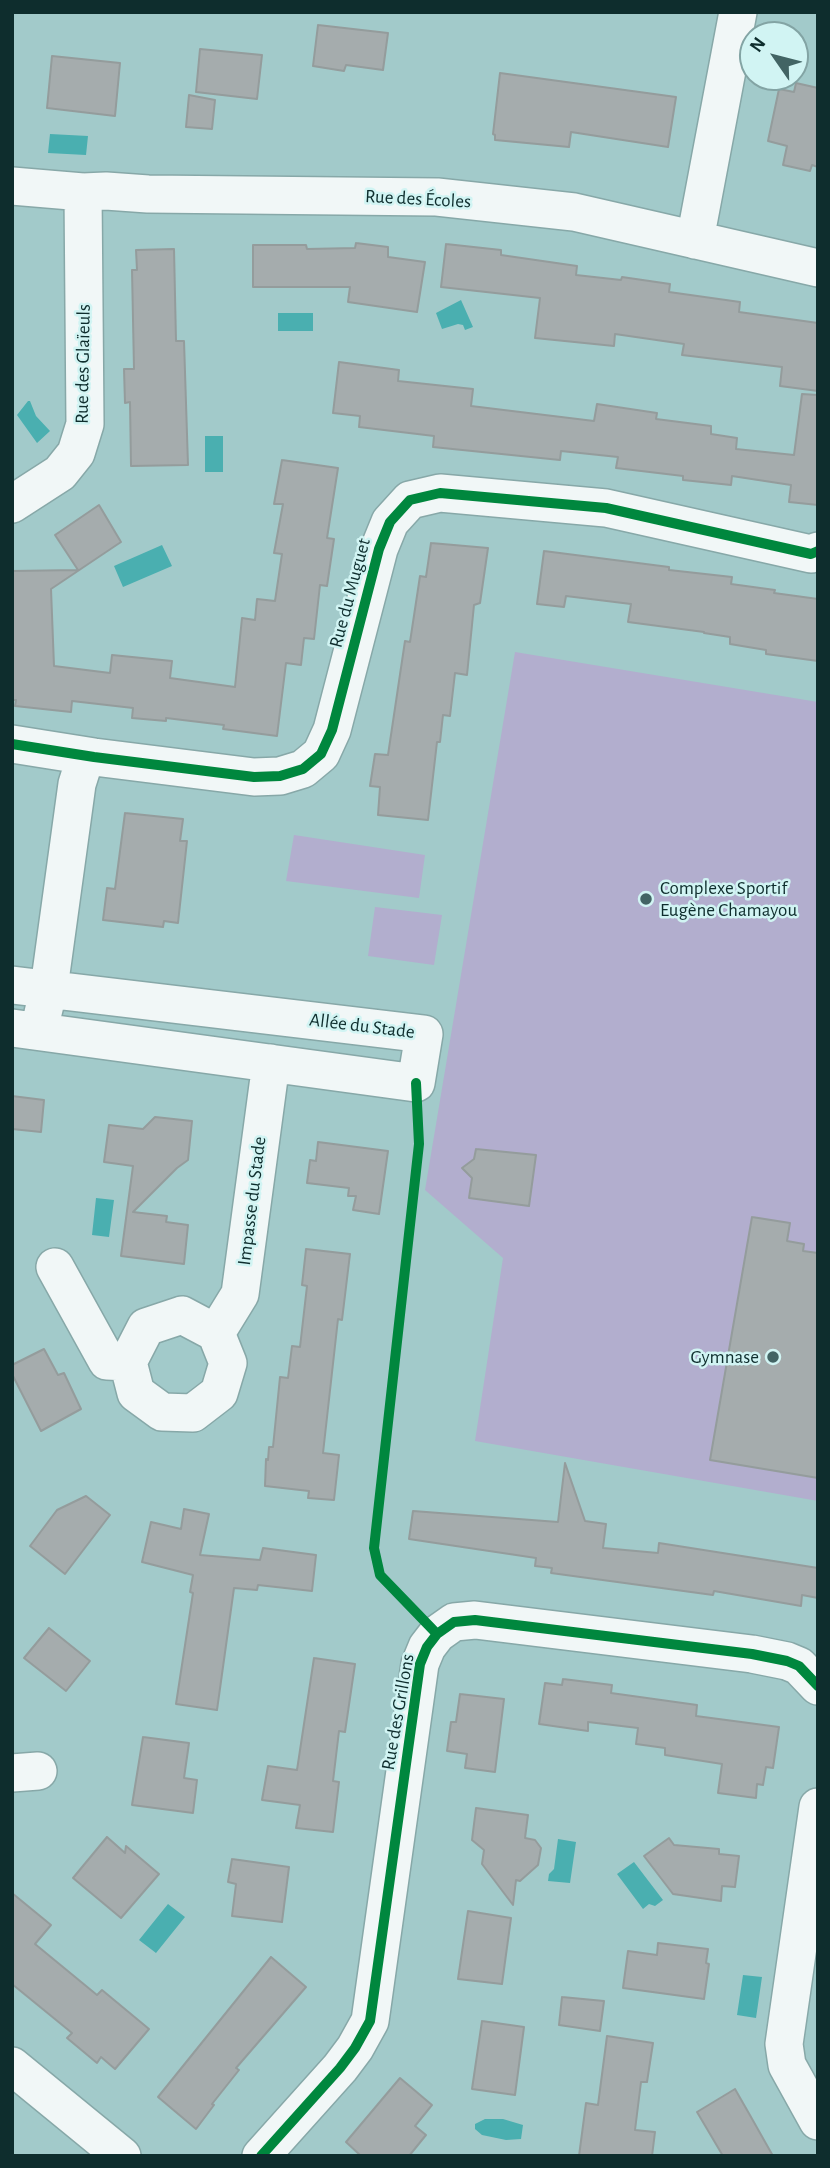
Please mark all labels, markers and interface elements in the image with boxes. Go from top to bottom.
north arrow [739,21,809,91]
text: N [746,34,770,56]
street label: Rue des Écoles [364,185,472,213]
street label: Rue des Glaïeuls [71,304,95,424]
street label: Rue du Muguet [324,536,376,650]
place label: Complexe Sportif Eugène Chamayou [660,877,797,921]
marker: Complexe Sportif Eugène Chamayou [638,891,654,907]
street label: Allée du Stade [308,1008,416,1044]
street label: Impasse du Stade [233,1135,271,1267]
place label: Gymnase [690,1346,759,1368]
marker: Gymnase [765,1349,781,1365]
street label: Rue des Grillons [377,1652,419,1772]

